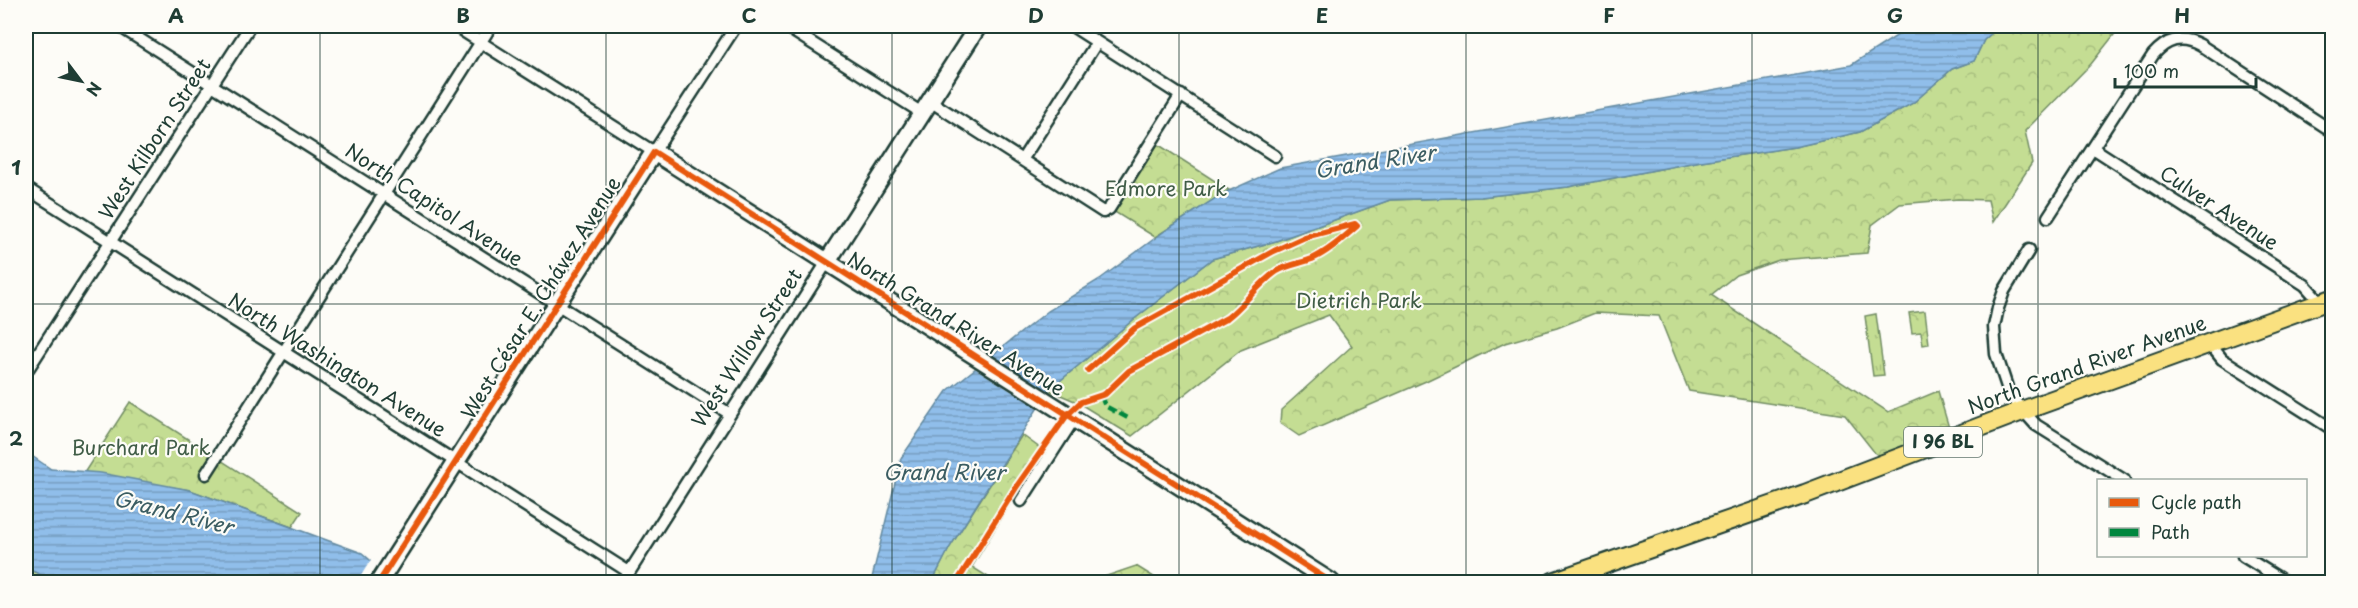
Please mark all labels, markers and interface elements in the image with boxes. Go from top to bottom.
text: A [168,0,184,30]
text: B [456,0,470,30]
text: C [741,0,757,30]
text: D [1028,0,1044,30]
text: E [1316,0,1328,30]
text: F [1603,0,1615,30]
text: G [1887,0,1903,30]
text: H [2174,0,2190,30]
north arrow [51,51,111,111]
scale bar [2115,51,2256,89]
street label: West Kilborn Street [91,52,218,225]
text: 100 m [2124,57,2179,84]
text: N [81,78,108,101]
water label: Grand River [1312,134,1440,185]
street label: North Capitol Avenue [340,135,530,273]
text: 1 [11,152,21,182]
street label: Culver Avenue [2154,157,2285,257]
street label: West César E. Chávez Avenue [453,170,627,425]
park label: Edmore Park [1105,173,1227,203]
street label: North Grand River Avenue [842,244,1071,403]
street label: West Willow Street [684,262,809,433]
street label: North Washington Avenue [223,285,452,444]
park label: Dietrich Park [1296,285,1422,315]
street label: North Grand River Avenue [1963,307,2210,421]
text: 2 [9,423,23,453]
road number: I 96 BL [1904,427,1982,457]
park label: Burchard Park [71,432,211,462]
water label: Grand River [883,455,1007,487]
legend [2097,479,2307,557]
water label: Grand River [111,481,239,542]
text: Cycle path [2151,488,2242,515]
text: Path [2151,518,2190,545]

